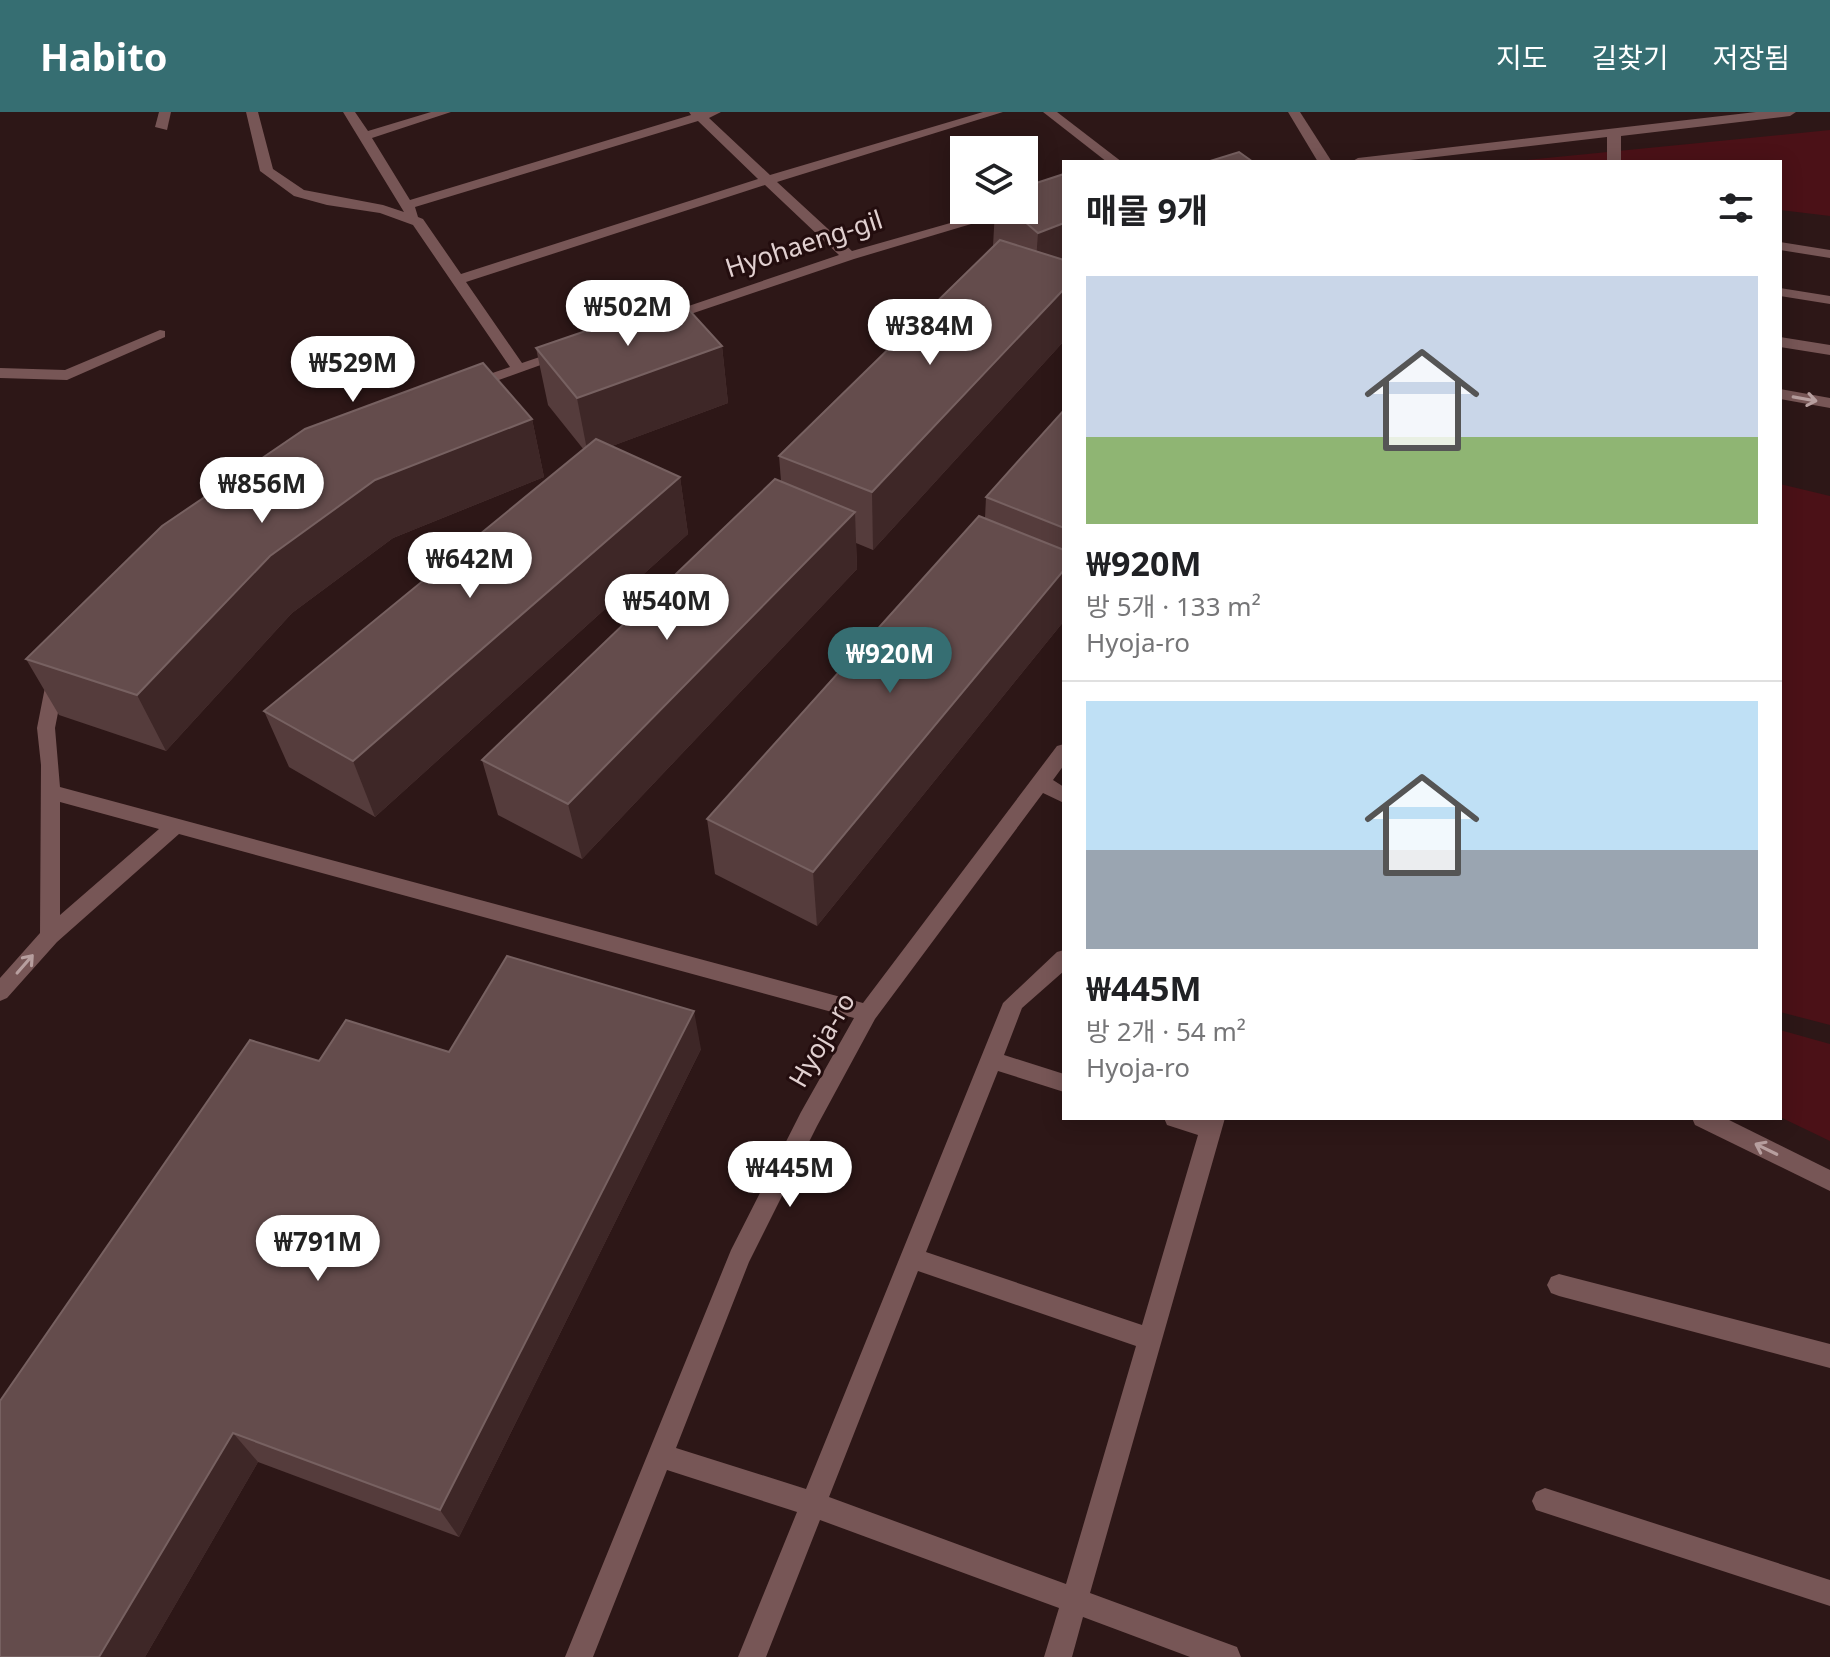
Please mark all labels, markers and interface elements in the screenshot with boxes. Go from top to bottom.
text: Habito [40,30,167,82]
text: 지도 [1496,38,1547,76]
text: 길찾기 [1591,38,1669,76]
text: 저장됨 [1713,38,1790,76]
map controls [950,136,1038,224]
button: layers [950,136,1038,224]
icon: filters [1714,186,1758,230]
text: 매물 9개 [1086,187,1208,233]
street label: Hyohaeng-gil [720,201,887,285]
pin: ₩502M [572,280,684,348]
text: ₩502M [584,288,672,324]
pin: ₩384M [874,299,986,367]
text: ₩384M [886,307,974,343]
icon: home [1350,328,1494,472]
pin: ₩529M [297,336,409,404]
text: ₩529M [309,344,397,380]
one-way arrow [1792,392,1817,407]
pin: ₩856M [206,457,318,525]
text: ₩856M [218,465,306,501]
pin: ₩642M [414,532,526,600]
text: ₩642M [426,540,514,576]
text: ₩920M [1086,540,1202,586]
pin: ₩540M [611,574,723,642]
text: ₩540M [623,582,711,618]
text: 방 5개 · 133 m² [1086,588,1261,624]
text: Hyoja-ro [1086,624,1190,660]
pin: ₩920M [834,627,946,695]
text: ₩920M [846,635,934,671]
icon: home [1350,753,1494,897]
one-way arrow [16,955,34,975]
text: ₩445M [1086,965,1202,1011]
street label: Hyoja-ro [780,986,863,1093]
text: 방 2개 · 54 m² [1086,1013,1246,1049]
text: Hyoja-ro [1086,1049,1190,1085]
pin: ₩445M [734,1141,846,1209]
one-way arrow [1755,1141,1779,1156]
text: ₩445M [746,1149,834,1185]
pin: ₩791M [262,1215,374,1283]
text: ₩791M [274,1223,362,1259]

